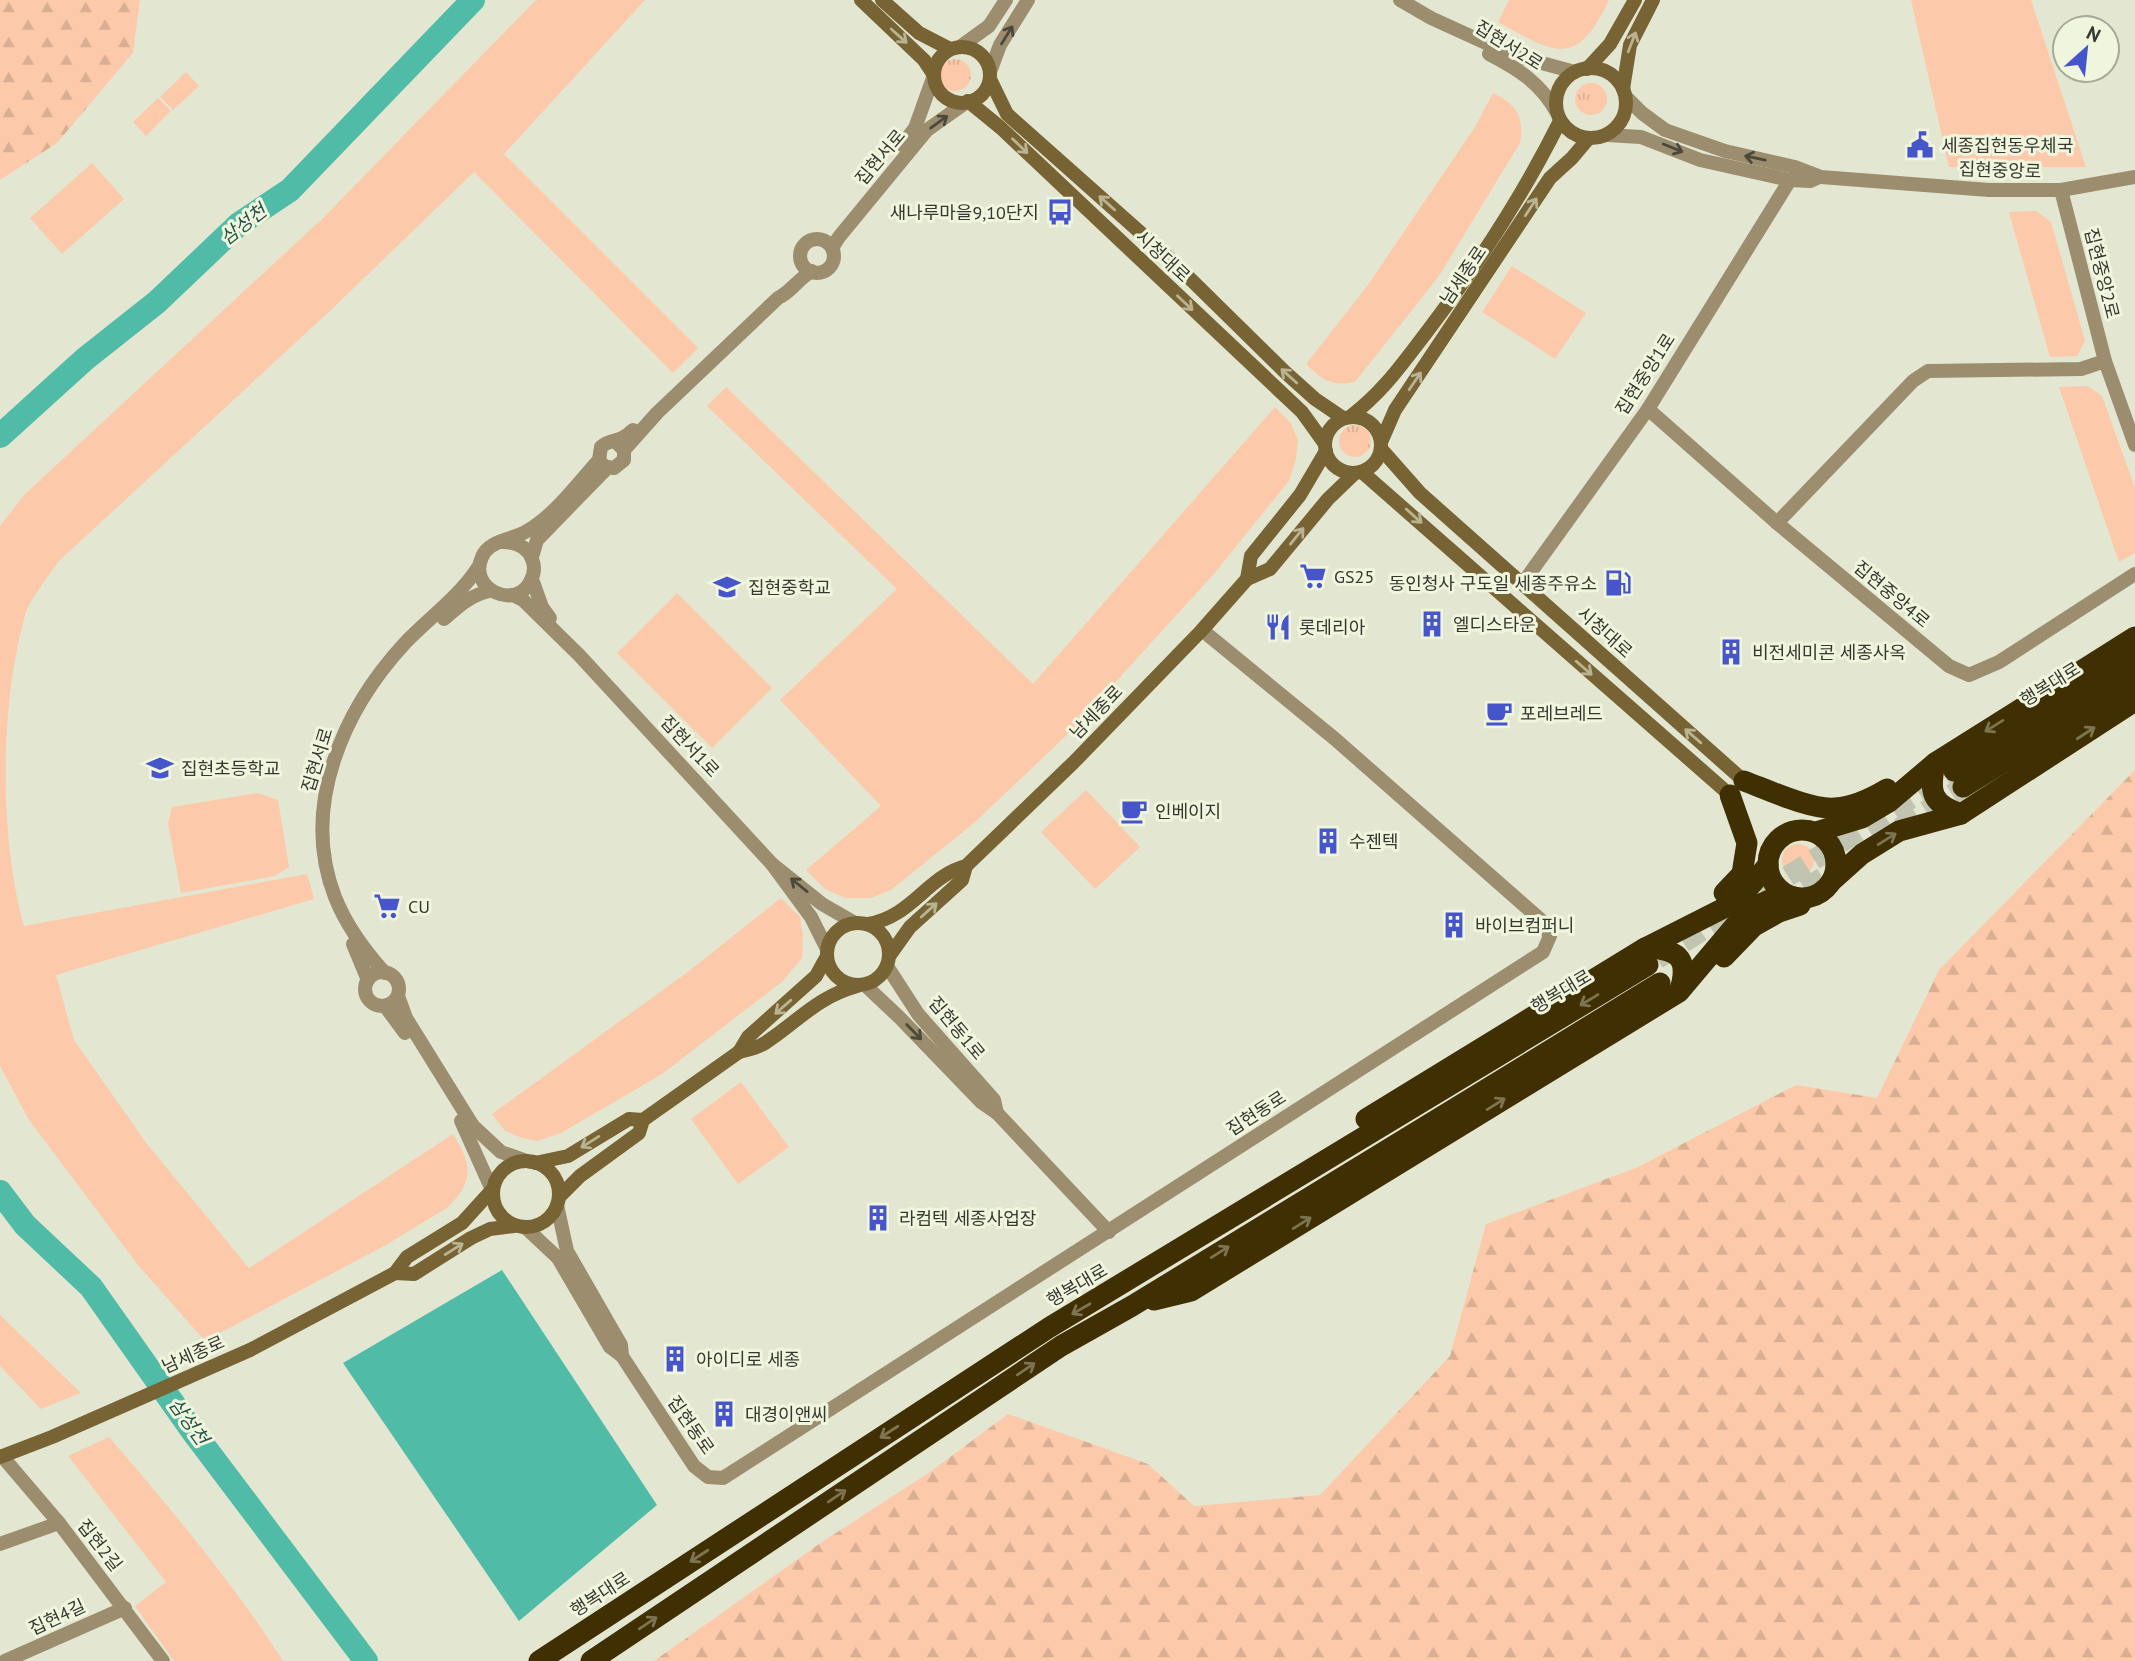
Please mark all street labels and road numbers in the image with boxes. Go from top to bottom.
street label: 집현서2로 [1471,15,1547,75]
street label: 집현서로 [850,124,910,190]
street label: 집현중앙로 [1958,157,2042,183]
street label: 시청대로 [1131,225,1195,287]
street label: 집현중앙2로 [2080,225,2124,321]
street label: 남세종로 [1435,241,1491,309]
street label: 집현중앙1로 [1610,329,1680,419]
street label: 집현중앙4로 [1849,555,1935,633]
street label: 시청대로 [1573,601,1637,663]
street label: 행복대로 [2016,657,2084,711]
street label: 남세종로 [1065,680,1127,744]
street label: 집현서1로 [656,710,724,782]
street label: 집현서로 [296,725,338,795]
street label: 행복대로 [1527,964,1595,1018]
street label: 집현동1로 [924,991,990,1065]
street label: 집현동로 [1222,1085,1290,1141]
street label: 행복대로 [1043,1258,1111,1312]
street label: 남세종로 [158,1330,228,1378]
street label: 집현동로 [663,1391,719,1459]
street label: 집현2길 [73,1514,127,1576]
street label: 행복대로 [566,1566,634,1622]
street label: 집현4길 [25,1594,89,1640]

